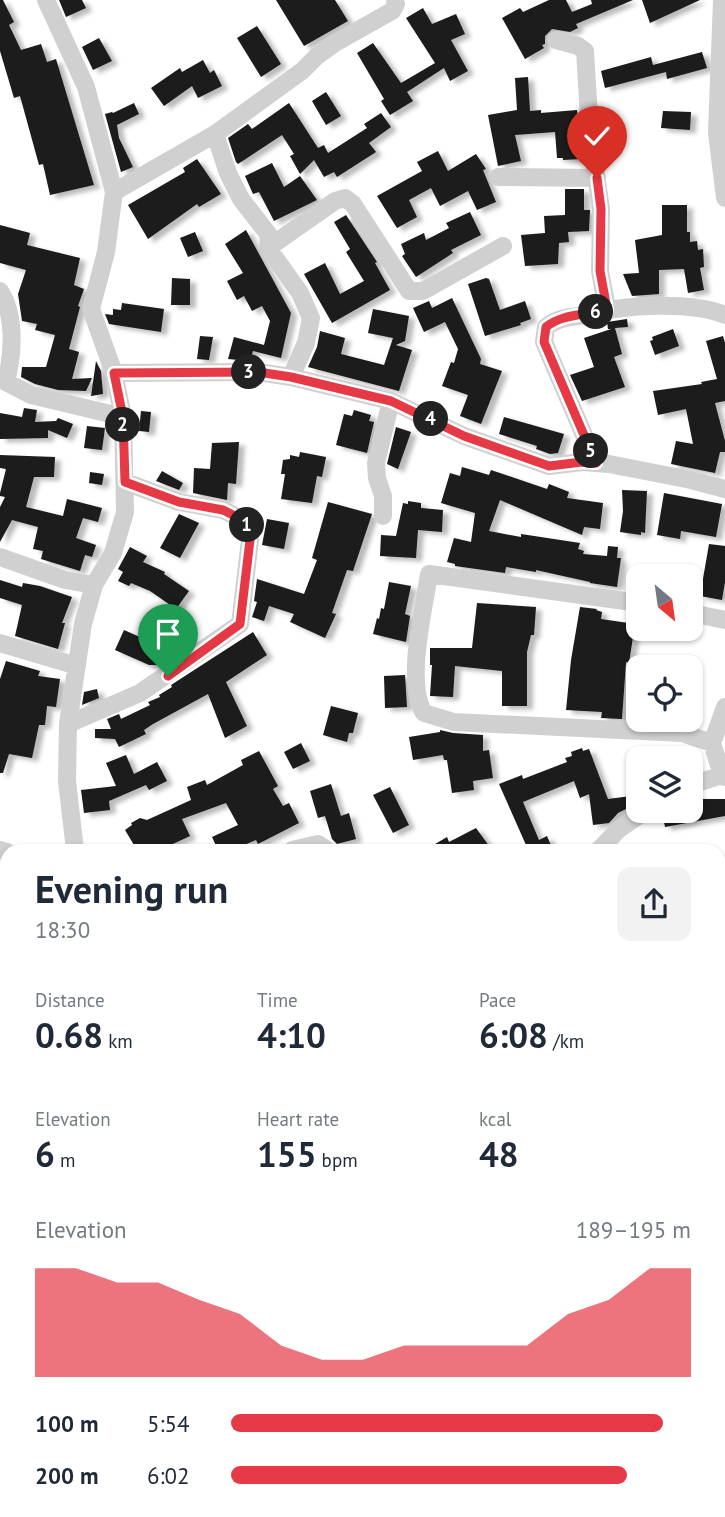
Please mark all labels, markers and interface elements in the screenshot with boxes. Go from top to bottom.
pin [567,106,627,178]
icon: check [578,117,616,155]
pin: 6 [578,294,614,330]
text: 6 [590,299,601,323]
pin: 3 [232,354,266,390]
text: 3 [243,359,254,383]
pin: 4 [414,402,448,436]
text: 4 [425,406,436,430]
pin: 2 [106,408,140,442]
text: 2 [117,412,128,436]
pin: 5 [574,434,608,468]
text: 5 [585,438,596,462]
pin: 1 [230,508,264,542]
text: 1 [241,512,252,536]
north arrow [626,564,704,640]
map controls [626,564,703,823]
pin [138,604,198,676]
icon: arrive [149,615,187,653]
button: locate [626,655,703,732]
button: layers [626,746,703,823]
text: Evening run [35,864,228,913]
button: share [617,867,691,941]
text: 18:30 [35,915,90,944]
text: Distance [35,988,105,1012]
text: Time [257,988,298,1012]
text: Pace [479,988,516,1012]
text: 0.68 [35,1012,103,1058]
text: 4:10 [257,1012,326,1058]
text: 6:08 [479,1012,548,1058]
text: km [103,1029,133,1053]
text: /km [548,1029,584,1053]
text: Elevation [35,1107,111,1131]
text: Heart rate [257,1107,339,1131]
text: kcal [479,1107,511,1131]
text: 6 [35,1131,55,1177]
text: 155 [257,1131,317,1177]
text: 48 [479,1131,519,1177]
text: m [55,1148,75,1172]
text: bpm [317,1148,358,1172]
text: Elevation [35,1215,127,1244]
text: 189–195 m [576,1215,691,1244]
text: 100 m [35,1409,98,1438]
text: 5:54 [147,1409,190,1438]
text: 200 m [35,1461,98,1490]
text: 6:02 [147,1461,190,1490]

